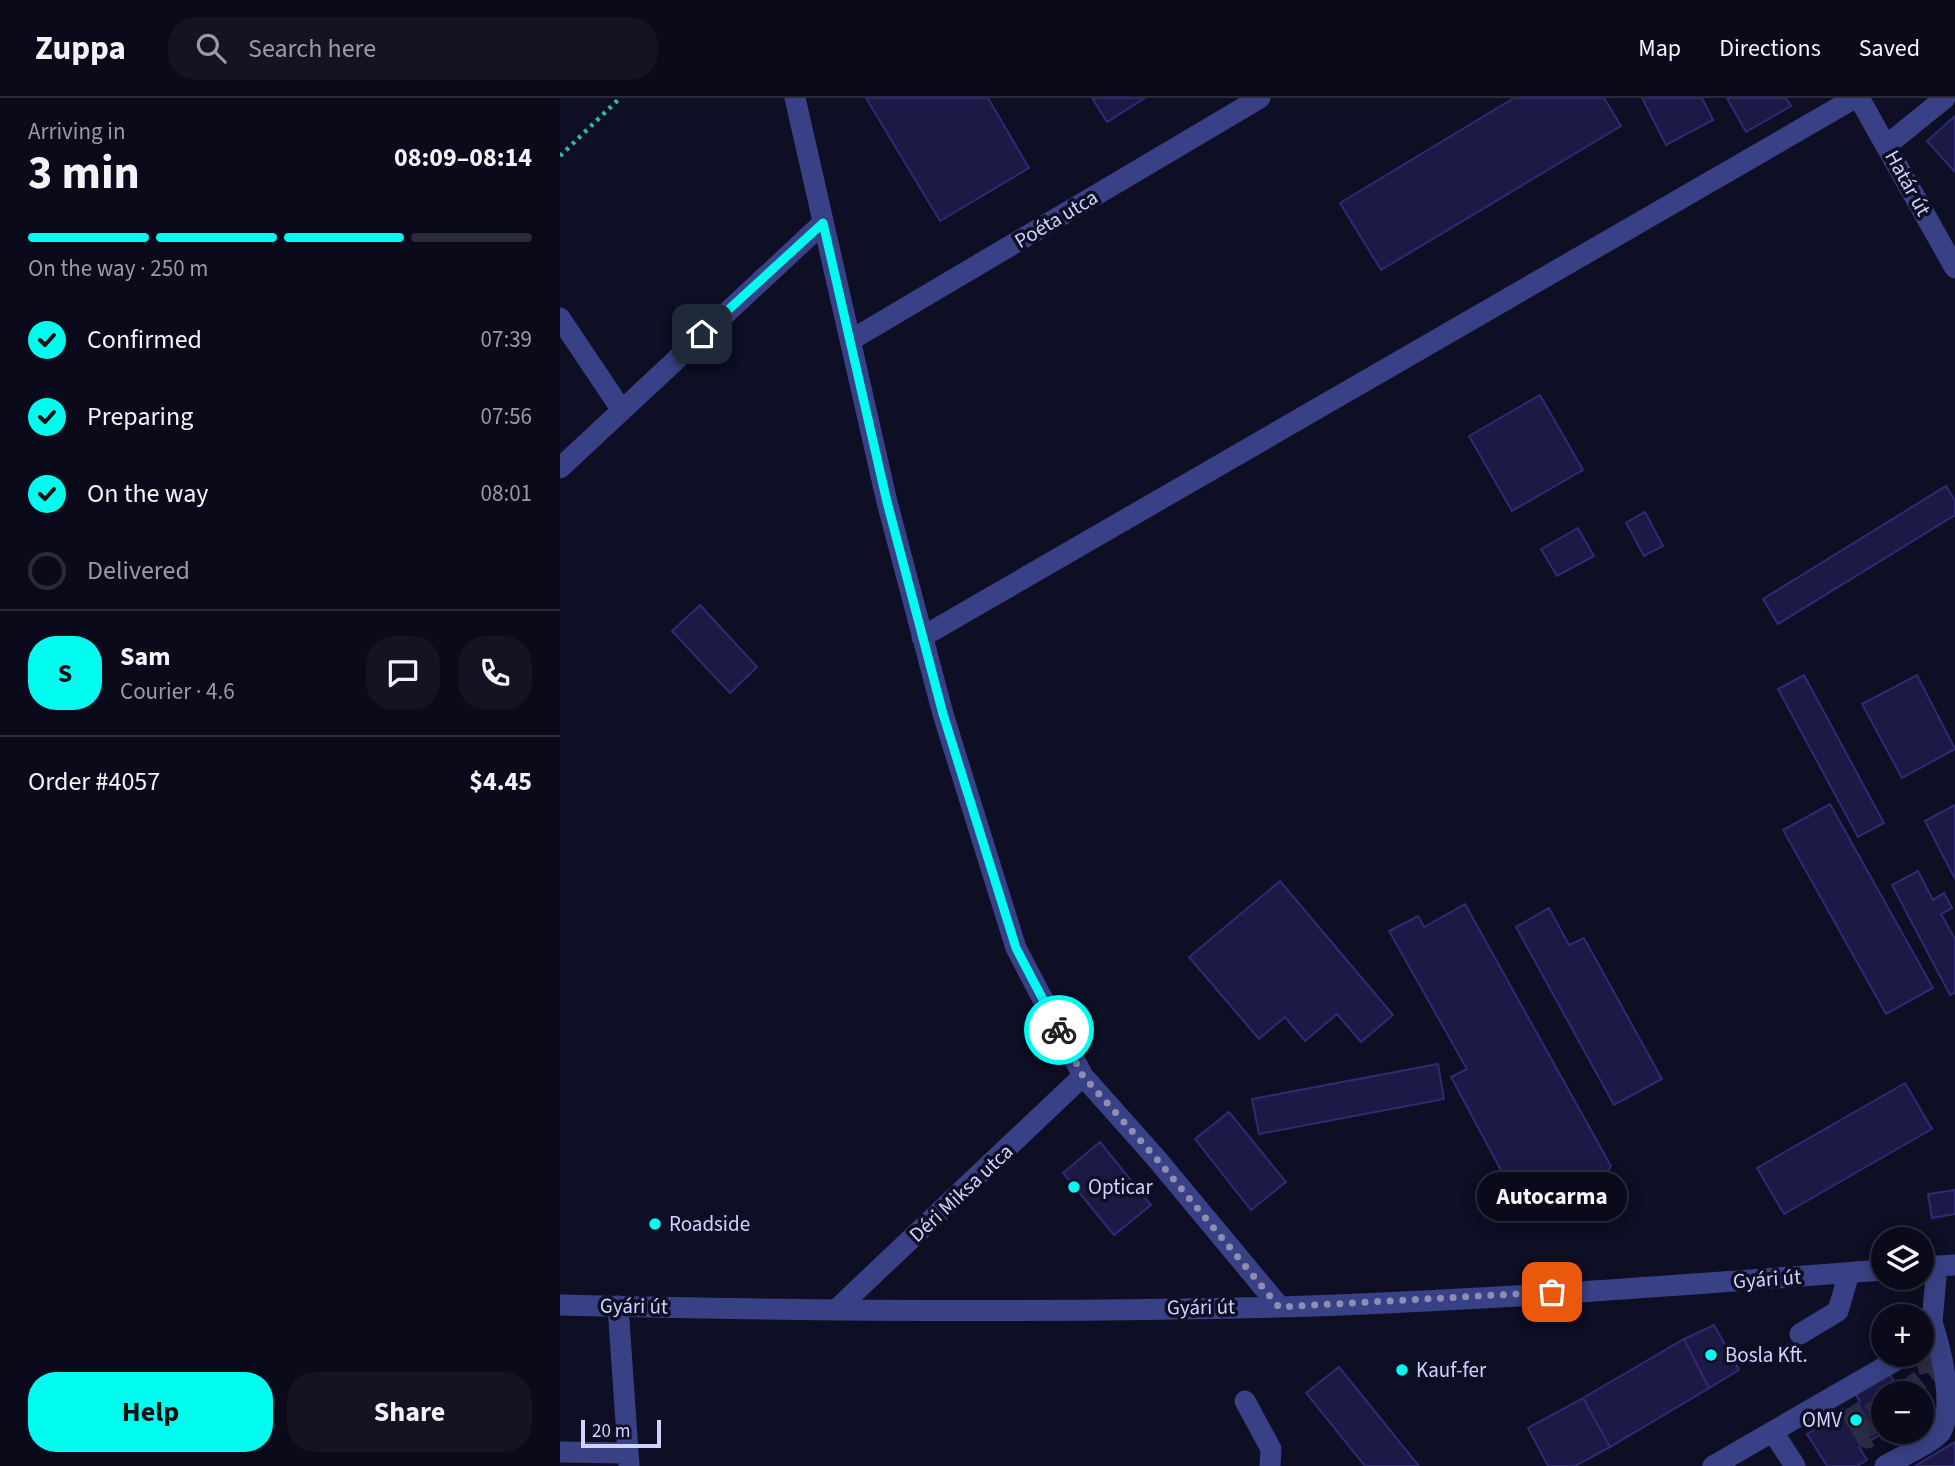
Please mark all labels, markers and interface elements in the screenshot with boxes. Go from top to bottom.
search box [168,17,658,80]
text: Zuppa [35,25,126,72]
icon: search [192,29,230,67]
text: Search here [248,30,376,67]
text: Map [1638,31,1681,66]
text: Directions [1719,31,1821,66]
text: Saved [1859,31,1920,66]
text: Arriving in [28,115,126,148]
text: 08:09–08:14 [394,139,532,176]
text: 3 min [28,141,140,206]
street label: Határ út [1878,145,1938,221]
street label: Poéta utca [1009,182,1103,256]
text: On the way · 250 m [28,252,208,285]
pin [672,304,732,364]
icon: home [683,315,721,353]
icon: check [28,321,66,359]
text: Confirmed [87,321,202,358]
text: 07:39 [481,323,532,356]
icon: check [28,398,66,436]
text: Preparing [87,398,193,435]
text: 07:56 [481,400,532,433]
icon: check [28,475,66,513]
text: On the way [87,475,208,512]
text: 08:01 [481,477,532,510]
text: Delivered [87,552,190,589]
button: chat [366,636,440,710]
button: phone [458,636,532,710]
text: Sam [120,638,170,675]
text: S [58,655,72,692]
text: Courier · 4.6 [120,675,235,708]
text: Order #4057 [28,763,160,800]
text: $4.45 [469,763,532,800]
courier [1024,995,1094,1065]
icon: bike [1040,1011,1078,1049]
street label: Déri Miksa utca [902,1137,1020,1249]
place label: Opticar [1088,1172,1153,1202]
callout: Autocarma [1477,1173,1627,1222]
marker: Opticar [1066,1179,1082,1195]
text: Autocarma [1497,1180,1608,1213]
place label: Roadside [669,1209,750,1239]
marker: Roadside [647,1216,663,1232]
map controls [1871,1227,1934,1444]
button: layers [1871,1227,1934,1290]
pin [1522,1262,1582,1322]
street label: Gyári út [1732,1262,1802,1296]
icon: bag [1533,1273,1571,1311]
street label: Gyári út [600,1290,668,1322]
street label: Gyári út [1167,1291,1235,1323]
button: + [1871,1304,1934,1367]
place label: Bosla Kft. [1725,1340,1808,1370]
marker: Bosla Kft. [1703,1347,1719,1363]
place label: Kauf-fer [1416,1355,1487,1385]
marker: Kauf-fer [1394,1362,1410,1378]
button: Help [28,1372,273,1452]
button: Share [287,1372,532,1452]
button: − [1871,1381,1934,1444]
place label: OMV [1802,1405,1842,1435]
marker: OMV [1848,1412,1864,1428]
scale bar [581,1417,662,1449]
text: 20 m [592,1418,630,1445]

